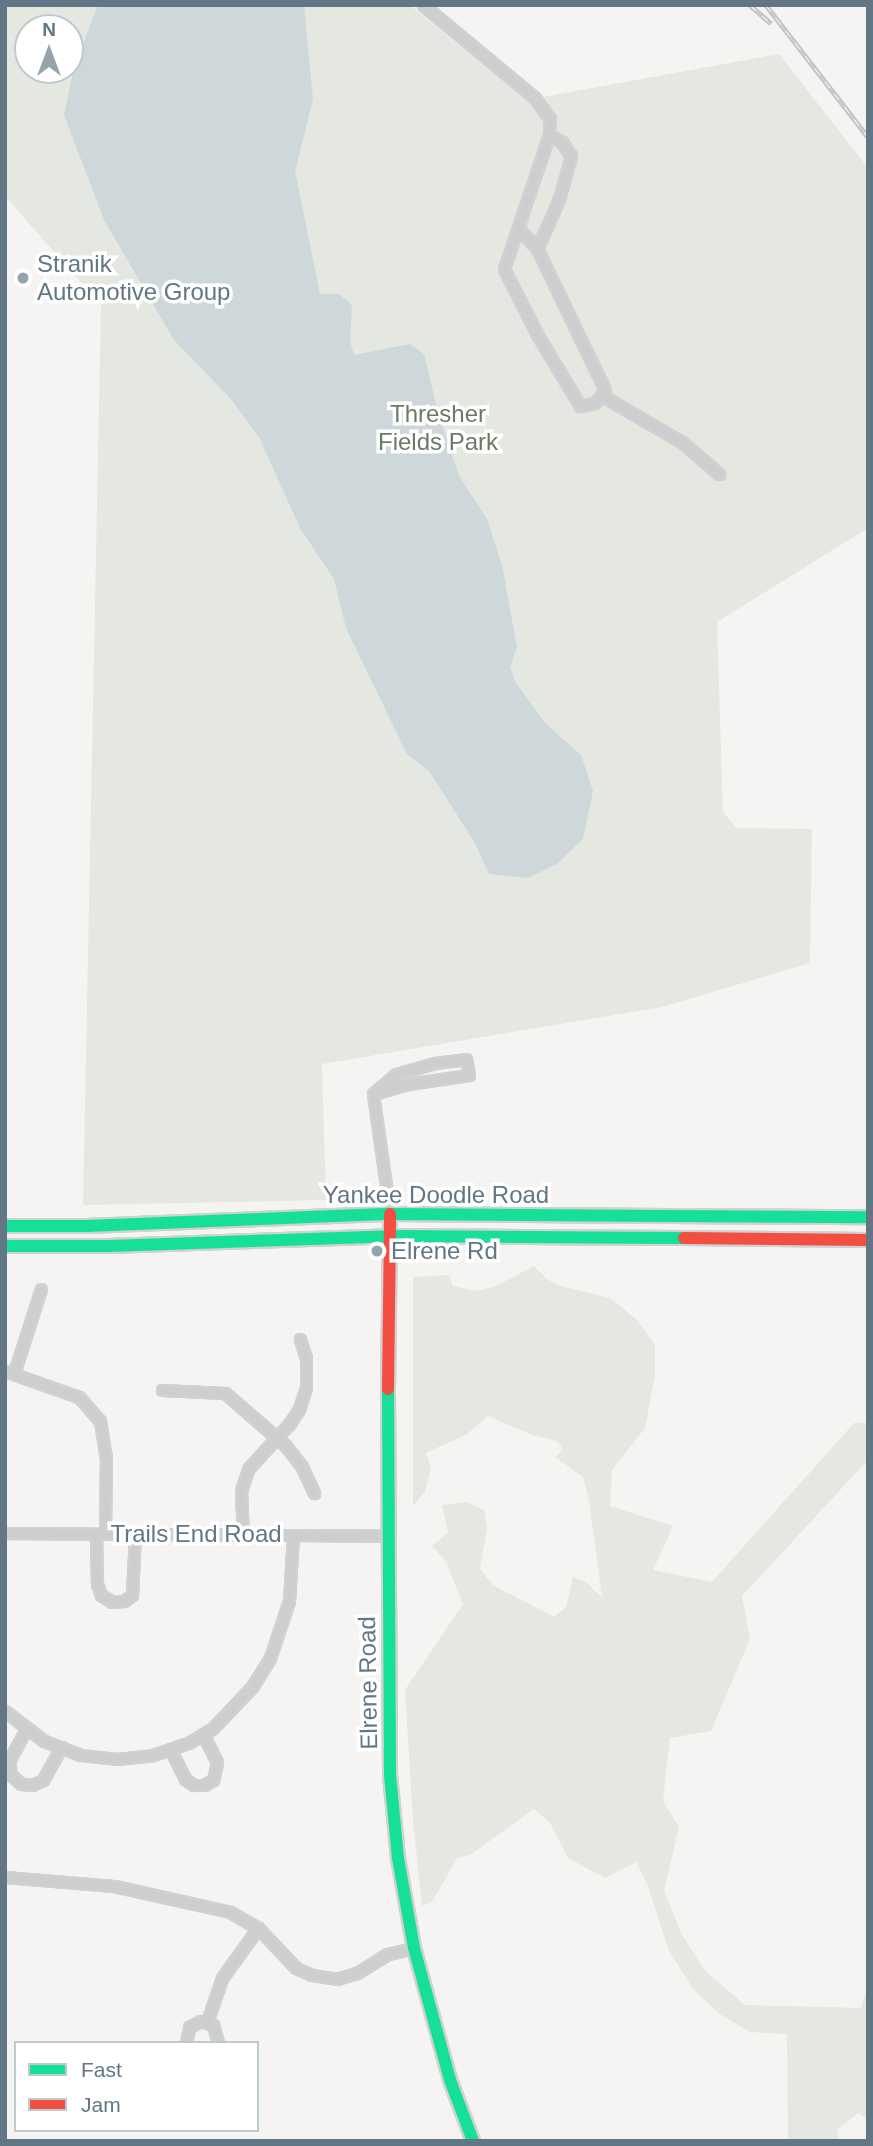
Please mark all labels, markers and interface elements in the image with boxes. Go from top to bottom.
north arrow [14,14,84,84]
text: N [42,19,56,40]
place label: Stranik Automotive Group [37,250,230,306]
marker: Stranik Automotive Group [15,270,31,286]
park label: Thresher Fields Park [378,400,498,456]
street label: Yankee Doodle Road [323,1181,549,1209]
place label: Elrene Rd [391,1237,498,1265]
marker: Elrene Rd [369,1243,385,1259]
street label: Trails End Road [110,1520,282,1548]
street label: Elrene Road [352,1616,384,1750]
legend [14,2041,259,2132]
text: Fast [81,2058,122,2081]
text: Jam [81,2093,121,2116]

